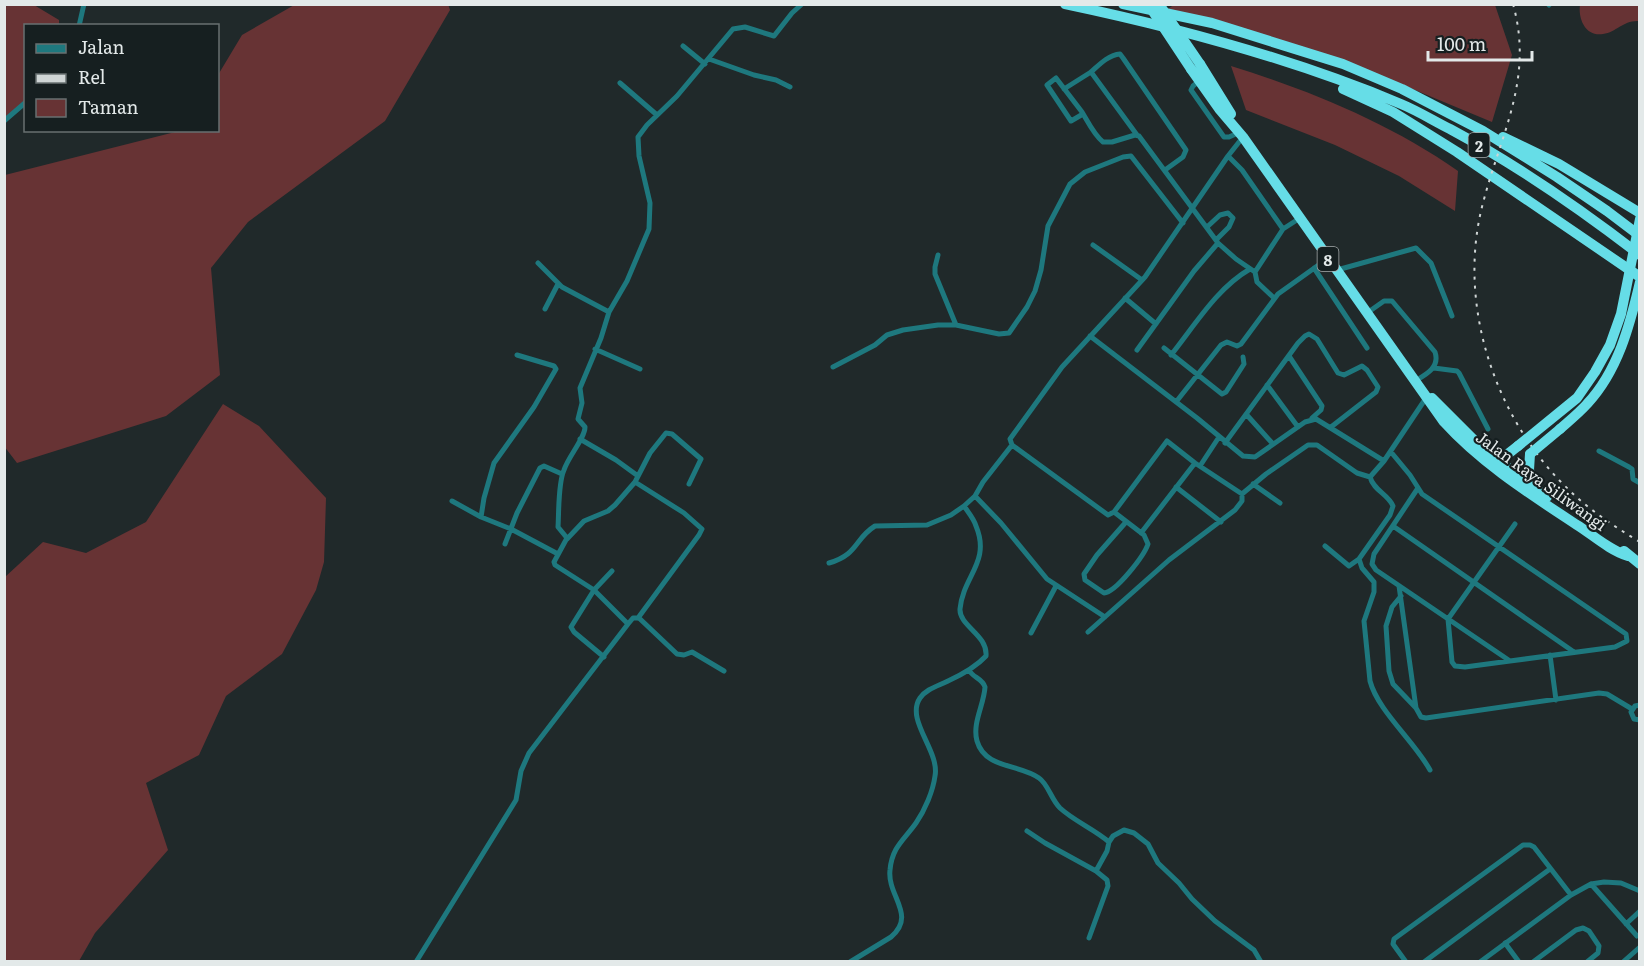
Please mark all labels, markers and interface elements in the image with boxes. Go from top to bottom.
legend [24,24,219,132]
scale bar [1428,24,1532,62]
text: 100 m [1437,30,1486,57]
text: Jalan [78,33,125,60]
text: Rel [78,63,106,90]
text: Taman [78,93,139,120]
road number: 2 [1468,133,1490,157]
road number: 8 [1318,247,1338,271]
street label: Jalan Raya Siliwangi [1472,424,1612,536]

